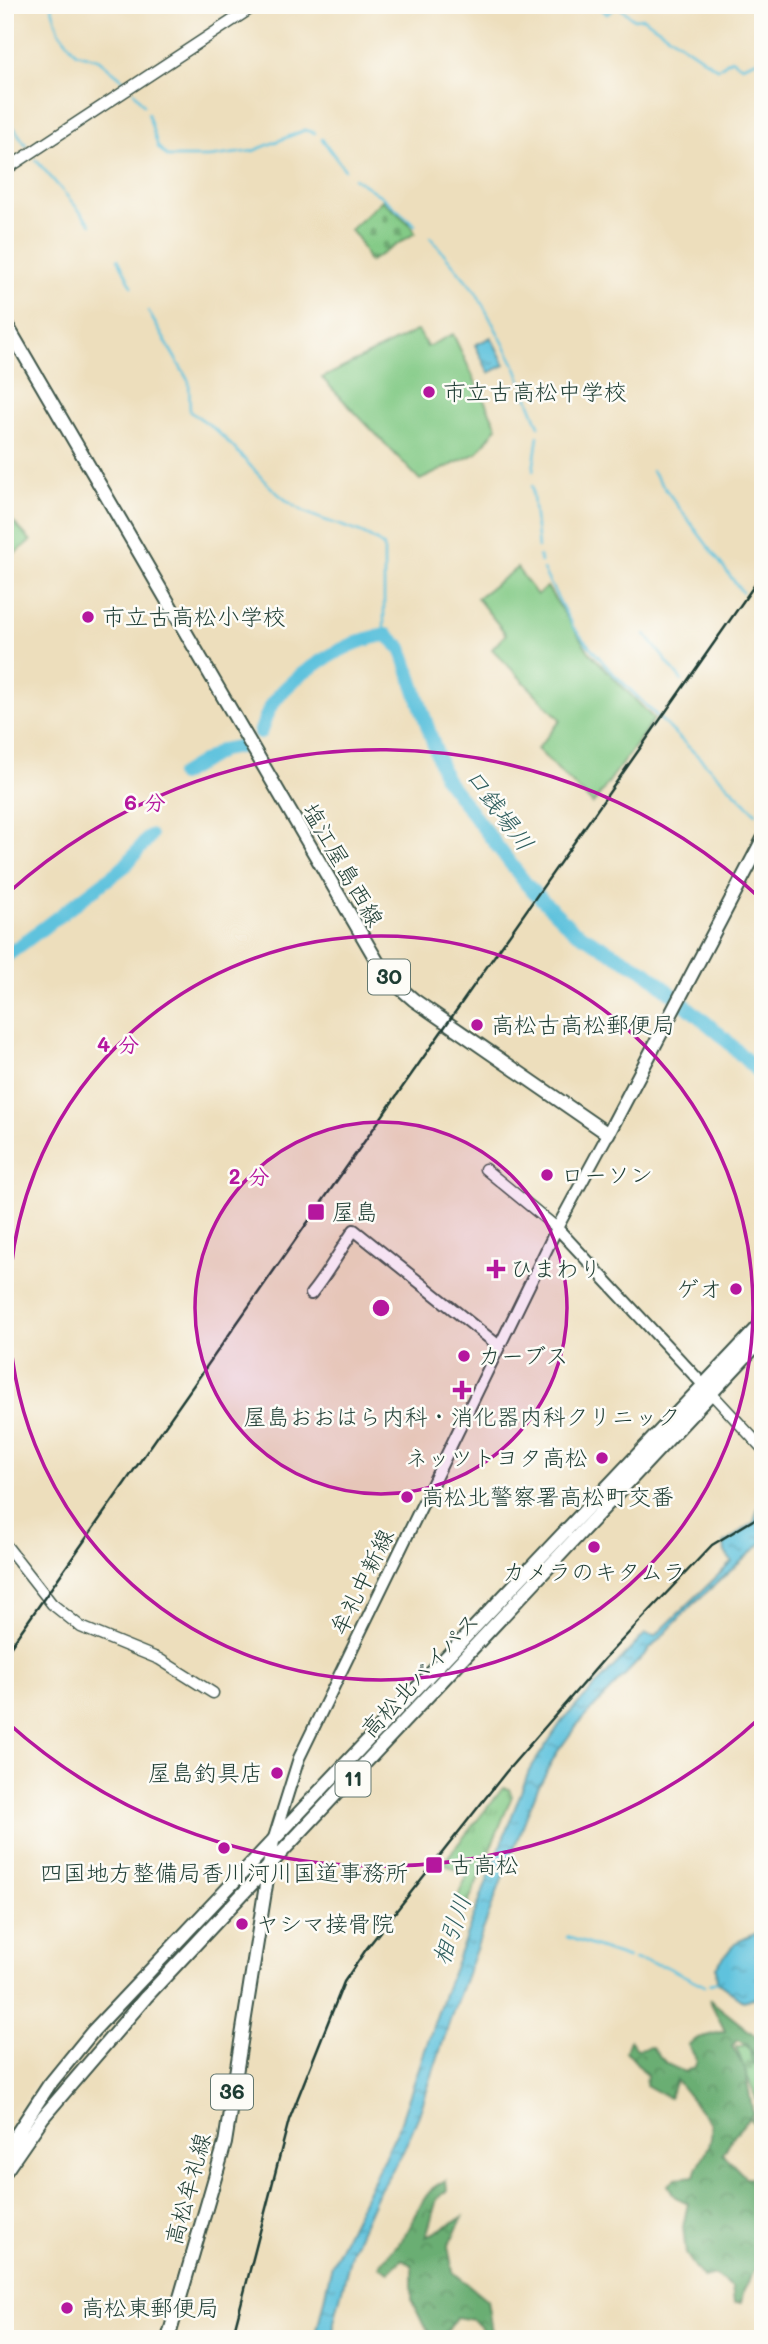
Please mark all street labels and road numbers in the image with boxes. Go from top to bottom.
street label: 塩江屋島西線 [296,797,391,932]
road number: 30 [368,960,410,995]
street label: 牟礼中新線 [322,1523,400,1640]
street label: 高松北バイパス [354,1605,485,1743]
road number: 11 [336,1762,370,1796]
road number: 36 [211,2074,253,2110]
street label: 高松牟礼線 [158,2129,216,2248]

